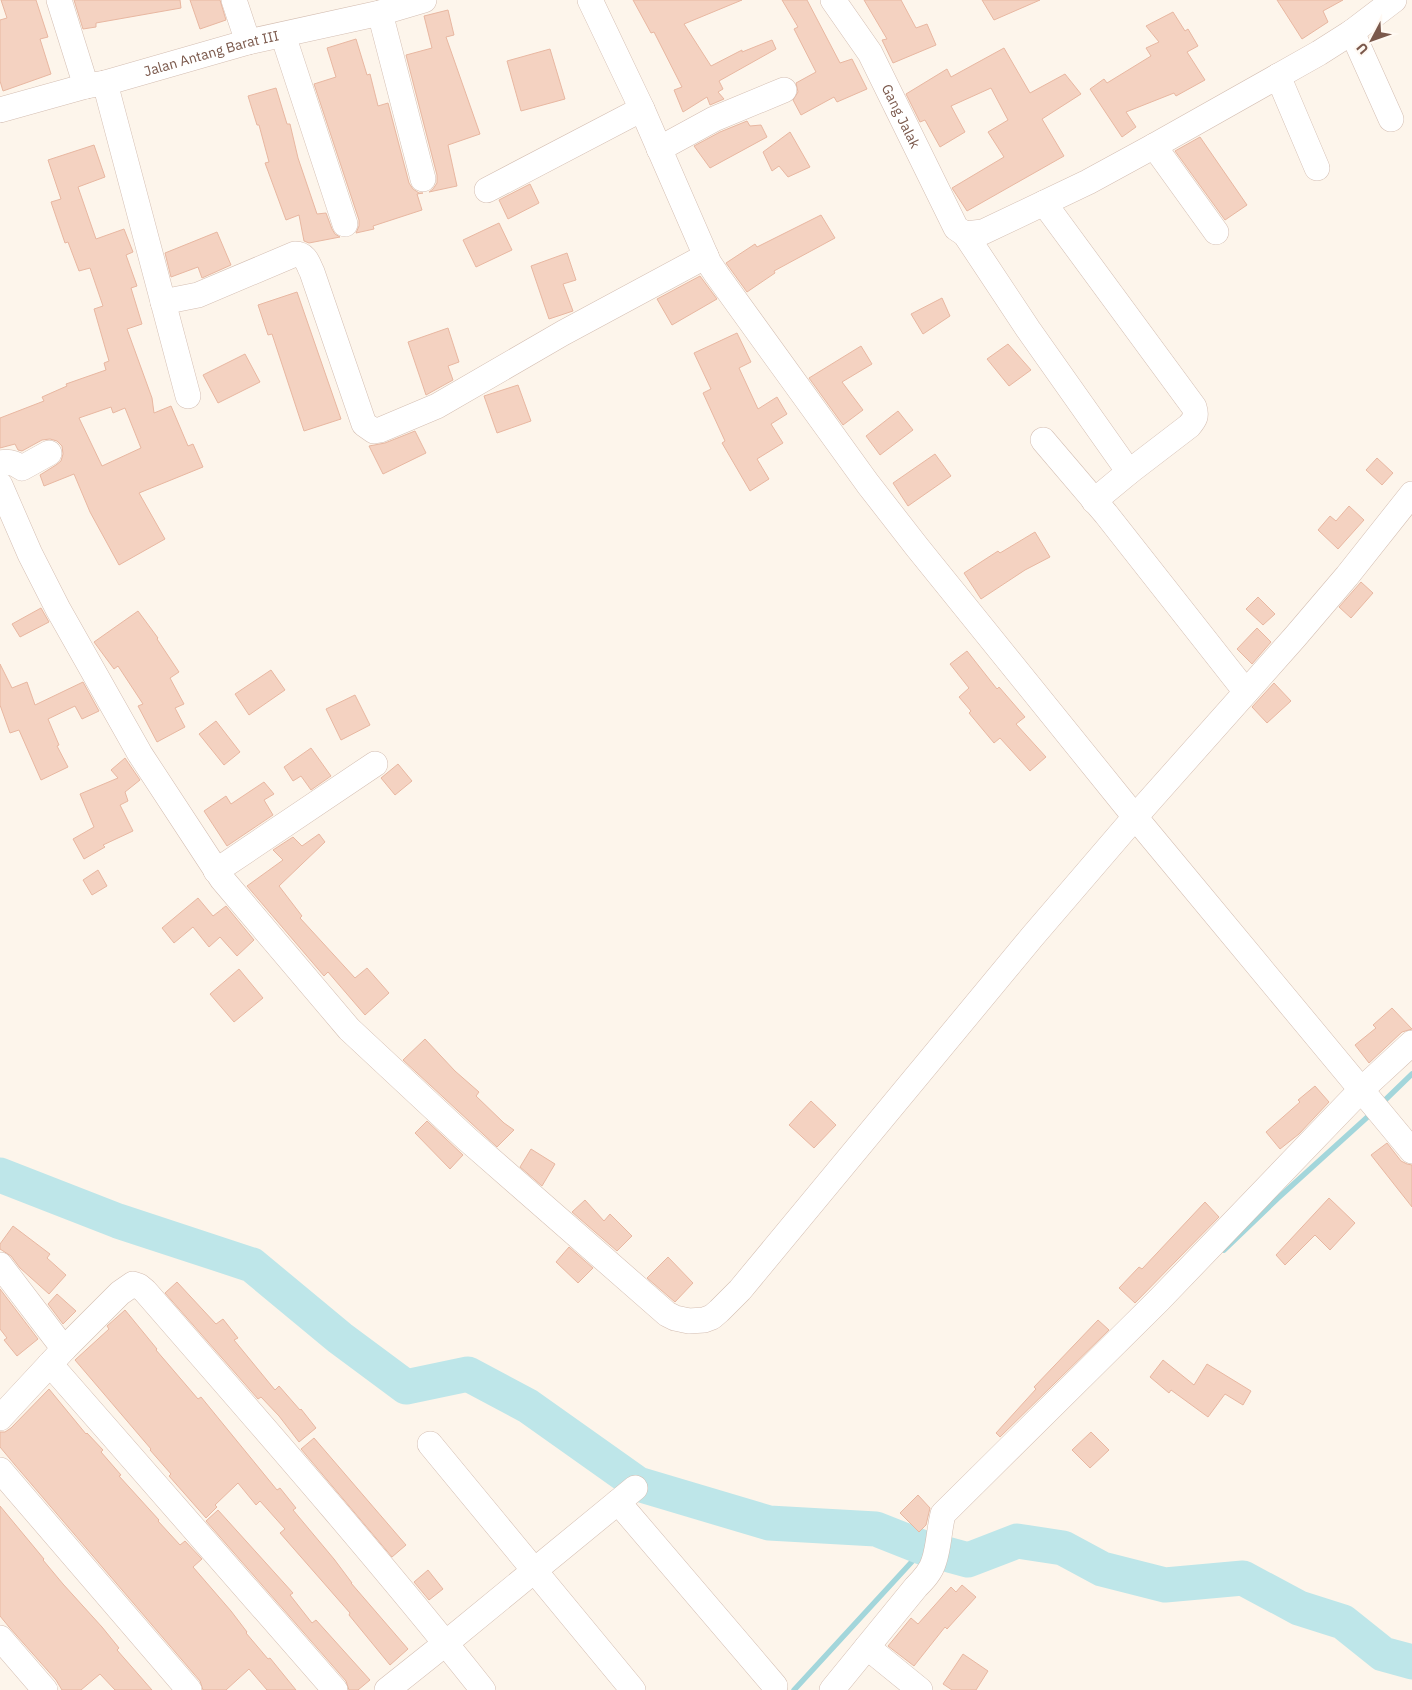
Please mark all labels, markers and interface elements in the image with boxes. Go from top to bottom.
north arrow [1347,15,1397,65]
street label: Jalan Antang Barat III [142,26,281,80]
text: U [1352,39,1372,58]
street label: Gang Jalak [878,81,925,152]

